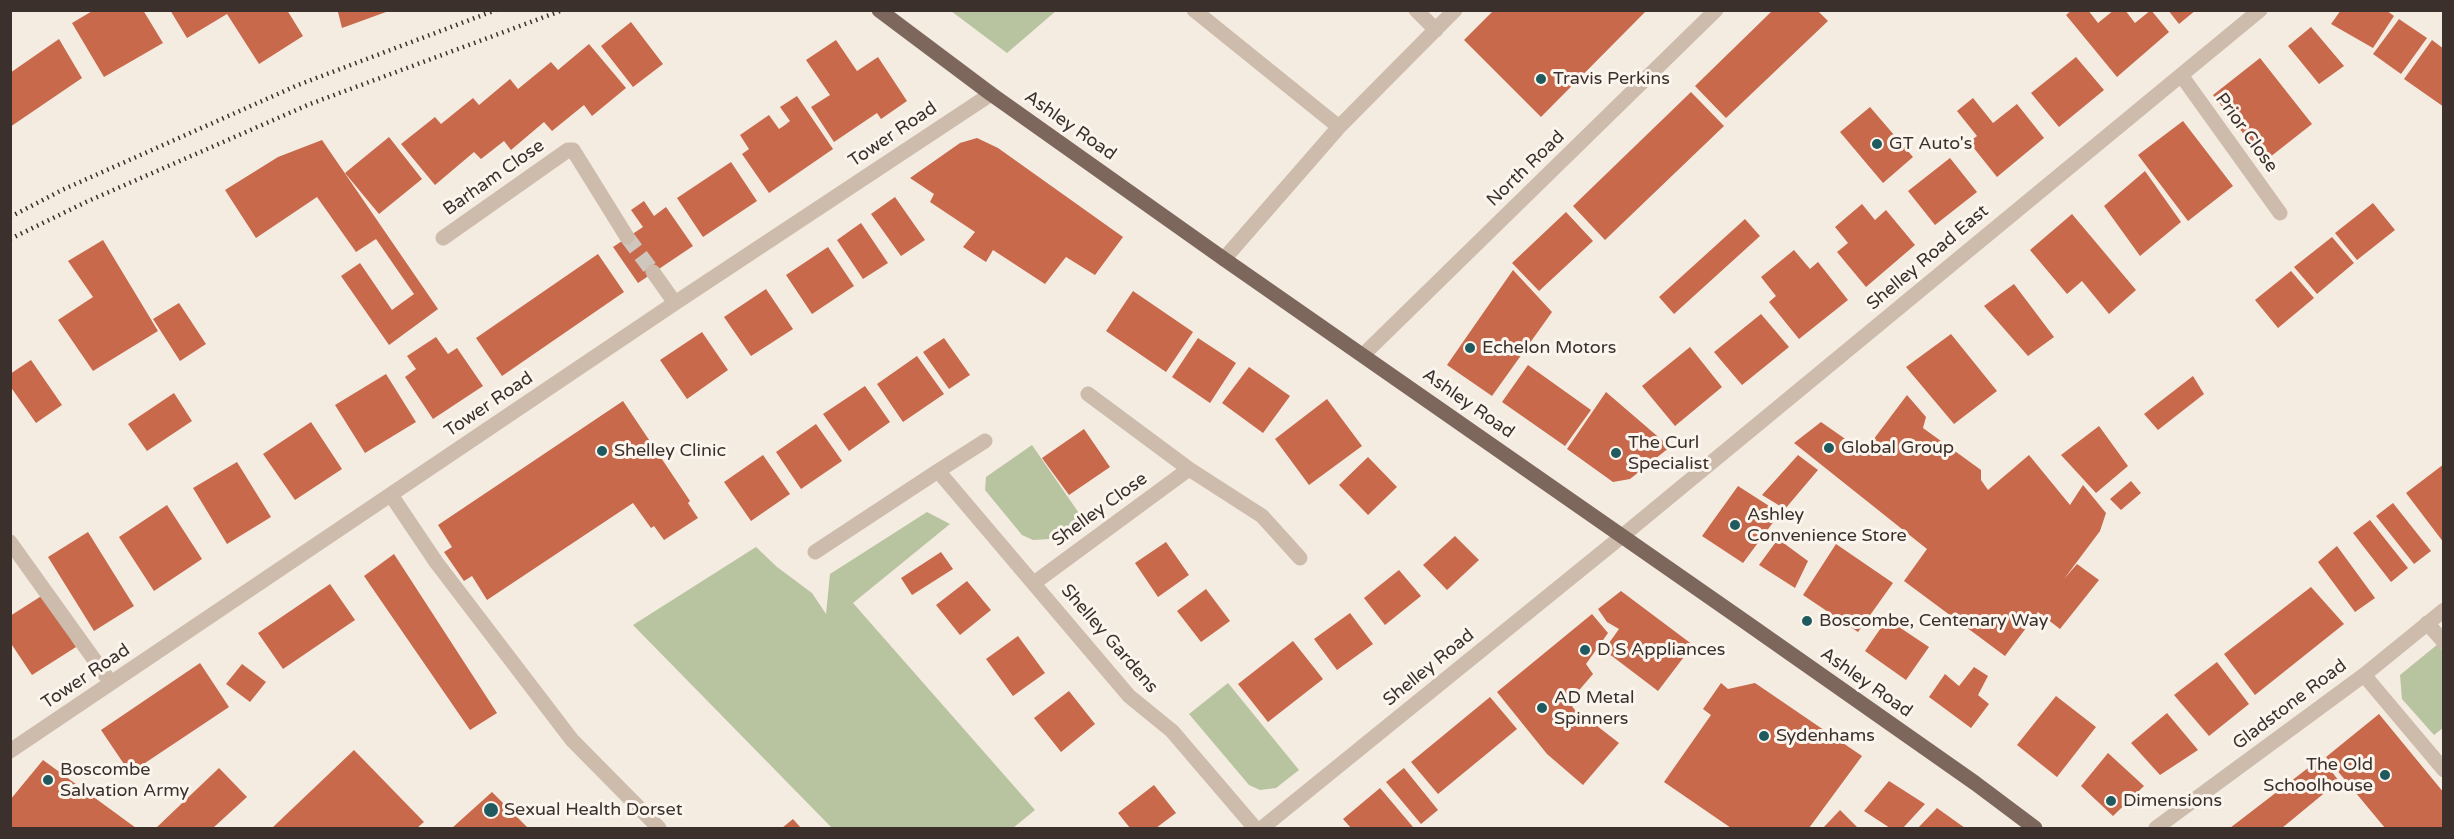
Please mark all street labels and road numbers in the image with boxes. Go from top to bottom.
street label: Ashley Road [1020,86,1120,166]
street label: Prior Close [2210,89,2282,177]
street label: Tower Road [845,98,941,172]
street label: North Road [1483,127,1569,211]
street label: Barham Close [439,135,549,221]
street label: Shelley Road East [1863,201,1993,315]
street label: Ashley Road [1418,364,1518,444]
street label: Tower Road [441,368,537,442]
street label: Shelley Close [1048,468,1152,552]
street label: Shelley Gardens [1056,580,1162,698]
street label: Shelley Road [1379,625,1479,711]
street label: Tower Road [38,640,134,714]
street label: Ashley Road [1816,643,1916,723]
street label: Gladstone Road [2229,655,2351,755]

